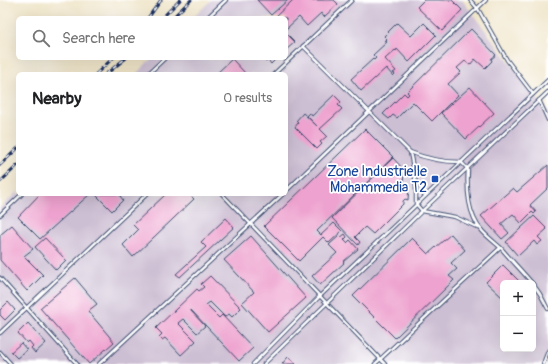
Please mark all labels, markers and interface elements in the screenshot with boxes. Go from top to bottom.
search box [16,16,288,60]
icon: search [30,27,52,49]
text: Search here [62,29,135,48]
text: Nearby [32,88,81,109]
text: 0 results [223,90,272,106]
place label: Zone Industrielle Mohammedia T2 [327,163,427,196]
marker: Zone Industrielle Mohammedia T2 [430,174,440,184]
map controls [500,280,536,352]
button: + [500,280,536,316]
button: − [500,316,536,352]

